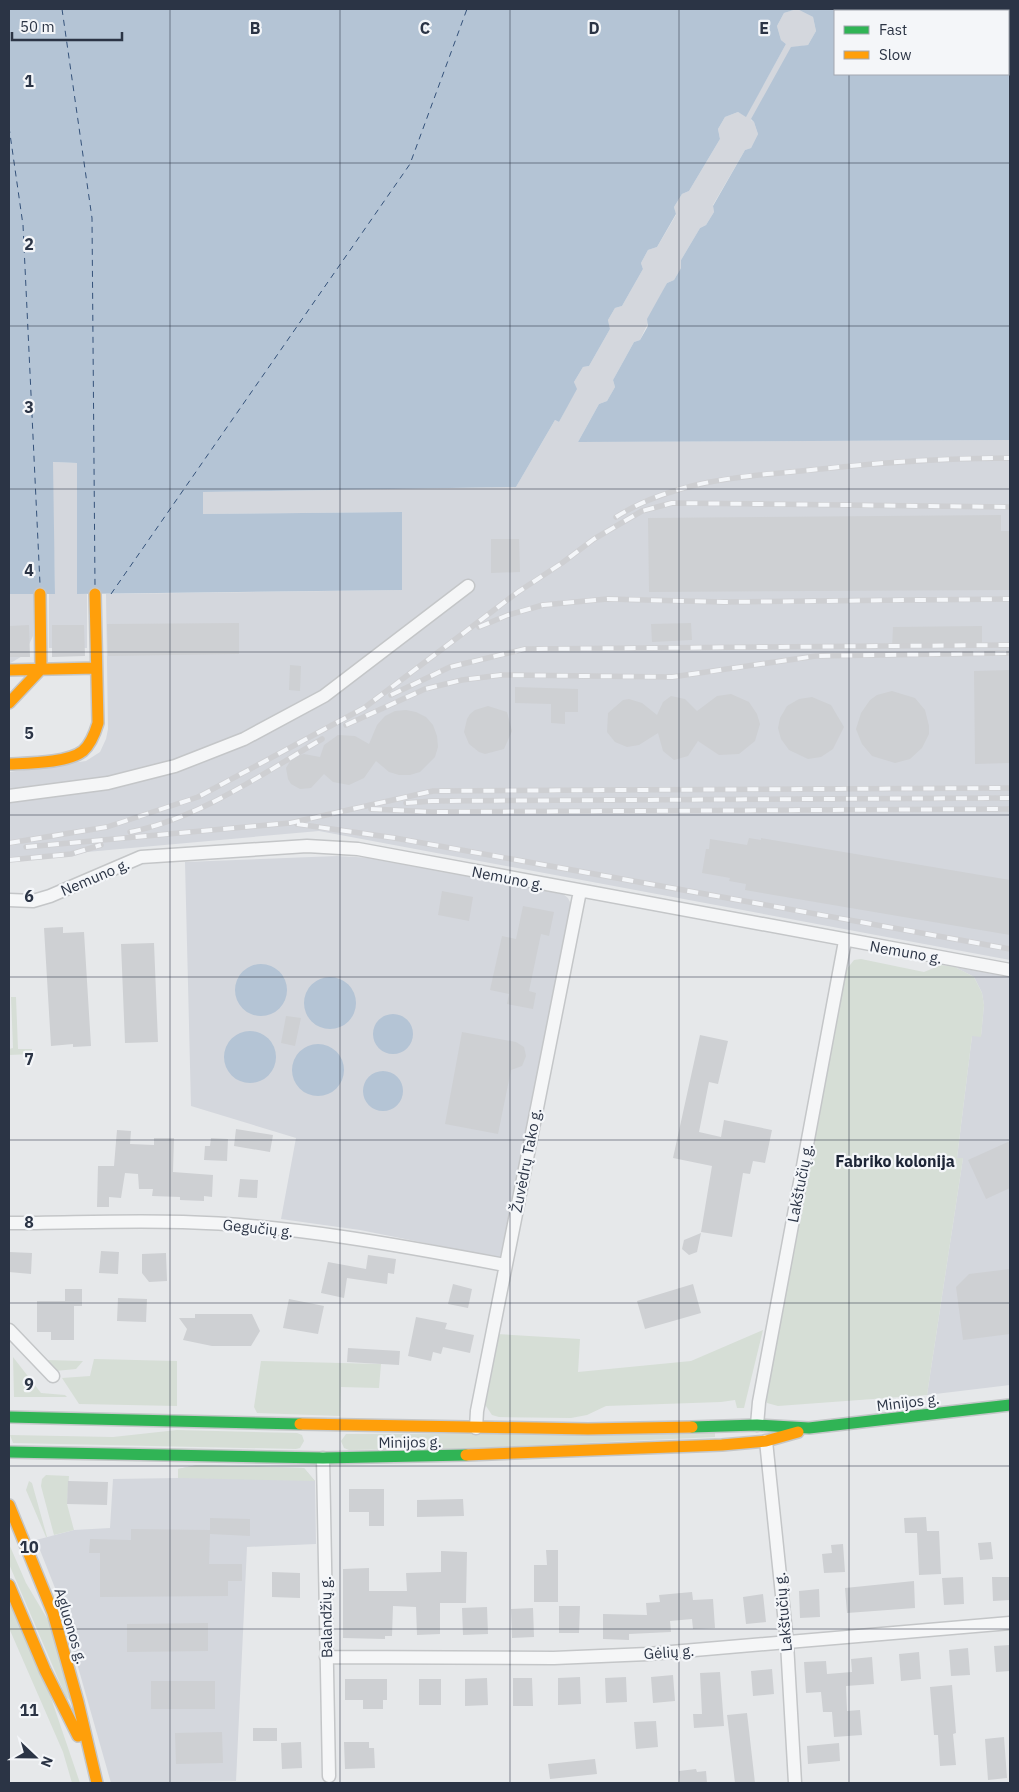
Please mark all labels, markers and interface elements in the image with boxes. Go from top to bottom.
scale bar [12,10,122,42]
legend [834,10,1009,75]
text: 50 m [20,17,55,36]
text: B [250,18,261,38]
text: C [420,18,430,38]
text: D [588,18,600,38]
text: E [759,18,769,38]
text: Fast [879,20,907,39]
text: Slow [879,45,912,64]
text: 1 [24,71,34,91]
text: 2 [24,234,34,254]
text: 3 [24,397,34,417]
text: 4 [24,560,34,580]
text: 5 [24,723,34,743]
street label: Nemuno g. [58,854,132,900]
street label: Nemuno g. [470,862,546,894]
text: 6 [24,886,34,906]
street label: Nemuno g. [868,936,944,968]
text: 7 [24,1049,34,1069]
street label: Žuvėdrų Tako g. [507,1106,545,1214]
street label: Lakštučių g. [783,1142,817,1224]
district label: Fabriko kolonija [835,1151,955,1171]
text: 8 [24,1212,34,1232]
street label: Gegučių g. [222,1215,294,1241]
text: 9 [24,1374,34,1394]
street label: Minijos g. [875,1389,941,1415]
street label: Minijos g. [378,1432,442,1452]
text: 10 [19,1537,39,1557]
street label: Lakštučių g. [770,1571,796,1653]
street label: Balandžių g. [316,1576,336,1658]
street label: Agluonos g. [50,1586,92,1666]
street label: Gėlių g. [643,1641,695,1663]
text: 11 [19,1700,39,1720]
north arrow [10,1732,60,1782]
text: N [37,1754,57,1770]

